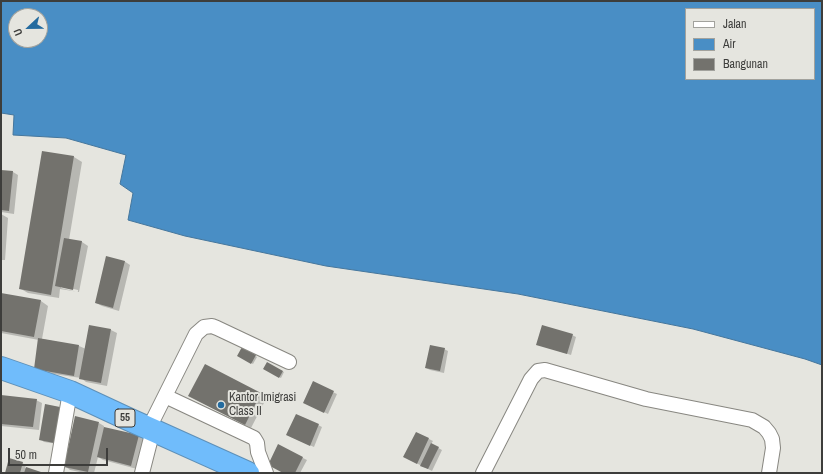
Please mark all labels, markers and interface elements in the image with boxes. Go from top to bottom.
north arrow [8,8,48,48]
legend [685,8,815,80]
text: Jalan [723,16,747,32]
text: U [10,26,26,38]
text: Air [723,36,736,52]
text: Bangunan [723,56,768,72]
place label: Kantor Imigrasi Class II [229,391,296,419]
marker: Kantor Imigrasi Class II [216,400,226,410]
road number: 55 [115,409,135,427]
scale bar [10,440,110,466]
text: 50 m [15,447,37,463]

